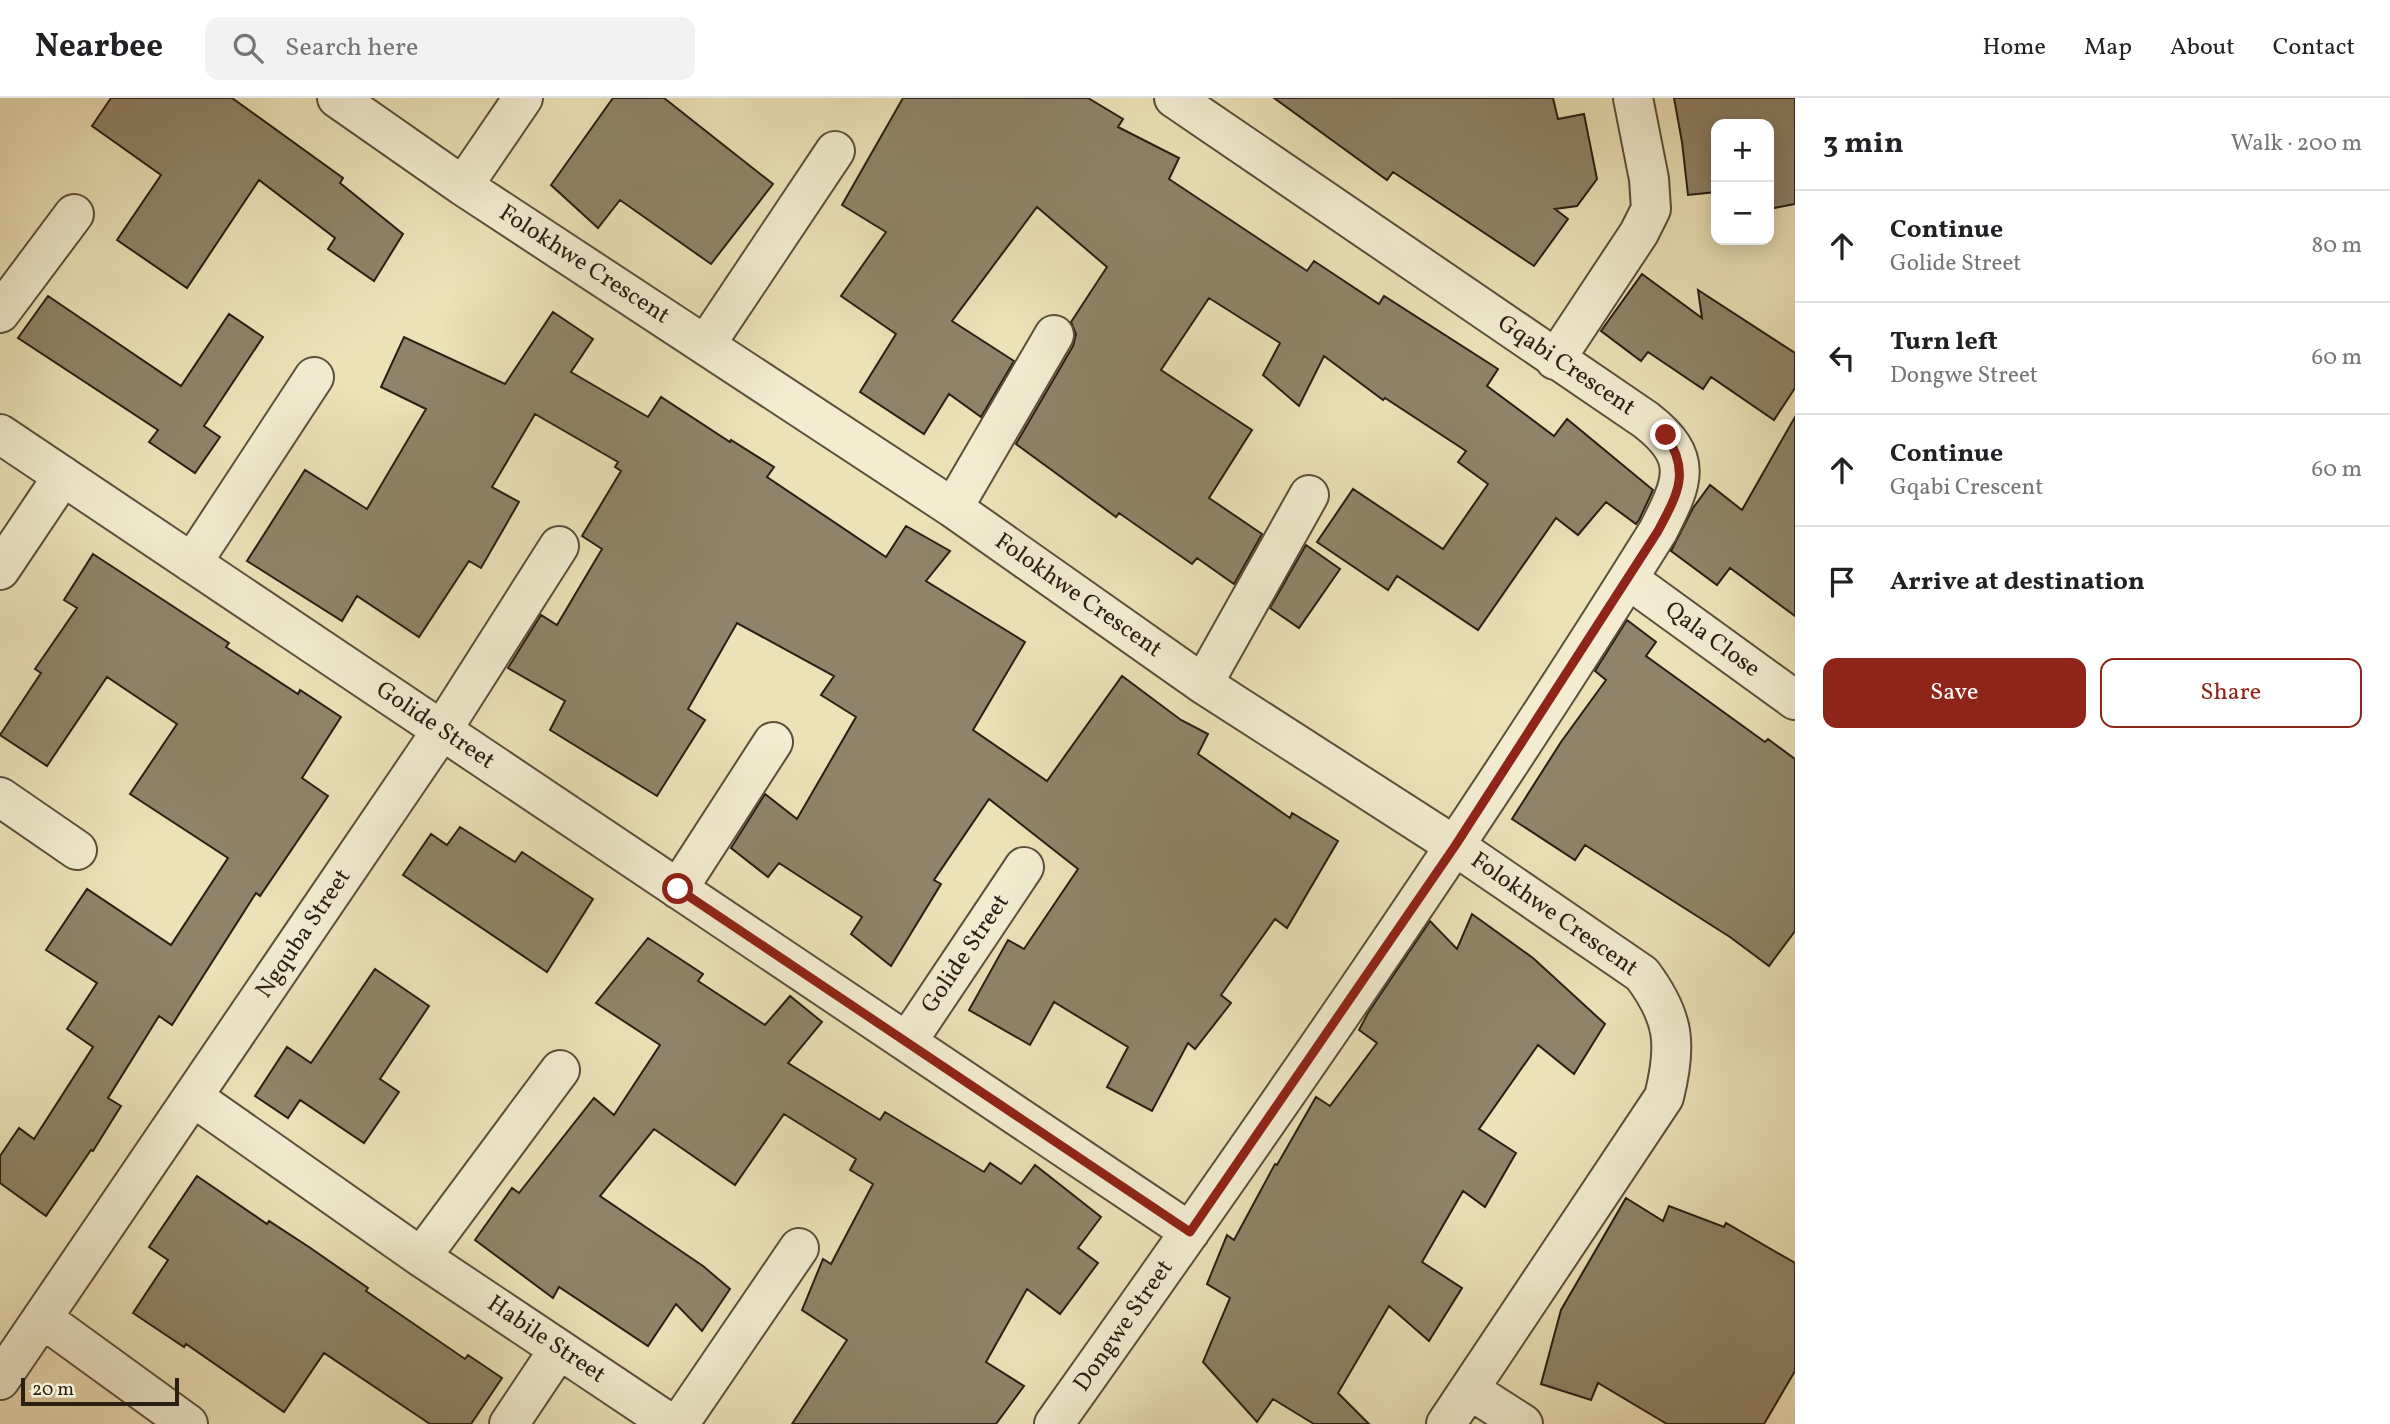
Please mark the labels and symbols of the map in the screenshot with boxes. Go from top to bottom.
street label: Folokhwe Crescent [492,197,676,333]
street label: Gqabi Crescent [1490,307,1642,425]
route end [1650,419,1681,450]
street label: Folokhwe Crescent [987,525,1169,667]
street label: Qala Close [1657,594,1767,686]
street label: Golide Street [369,674,501,778]
street label: Folokhwe Crescent [1463,844,1645,986]
street label: Ngquba Street [248,863,360,1005]
route start [662,873,693,904]
street label: Golide Street [914,888,1018,1020]
street label: Dongwe Street [1066,1253,1182,1399]
street label: Habile Street [480,1288,612,1392]
scale bar [21,1375,178,1407]

